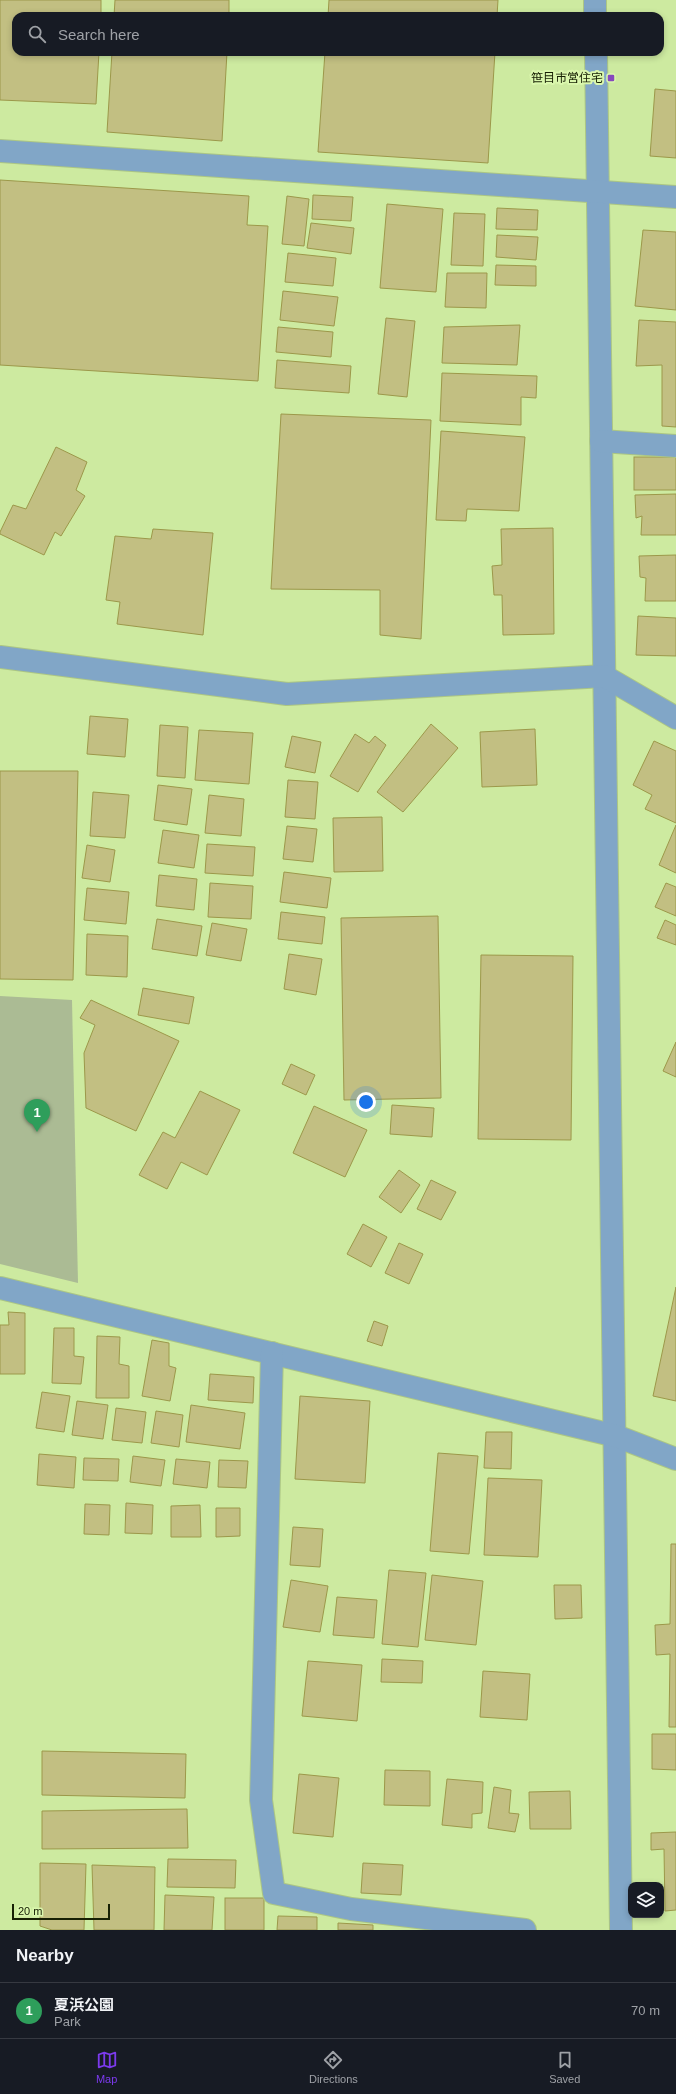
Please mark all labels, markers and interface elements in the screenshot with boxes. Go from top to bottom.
search box [12,12,664,56]
icon: search [26,23,48,45]
text: Search here [58,26,140,43]
place label: 笹目市営住宅 [531,71,603,85]
marker: 笹目市営住宅 [606,73,616,83]
your location [356,1092,376,1112]
pin: 1 [24,1099,50,1132]
map controls [628,1882,664,1918]
button: layers [628,1882,664,1918]
scale bar [12,1902,110,1921]
text: 20 m [18,1905,42,1917]
text: Nearby [16,1946,74,1965]
text: 夏浜公園 [54,1996,114,2013]
text: 1 [25,2003,33,2018]
text: 70 m [631,2003,660,2018]
text: Park [54,2014,81,2029]
tab: Map [96,2049,118,2085]
tab: Directions [309,2049,358,2085]
tab: Saved [549,2049,580,2085]

